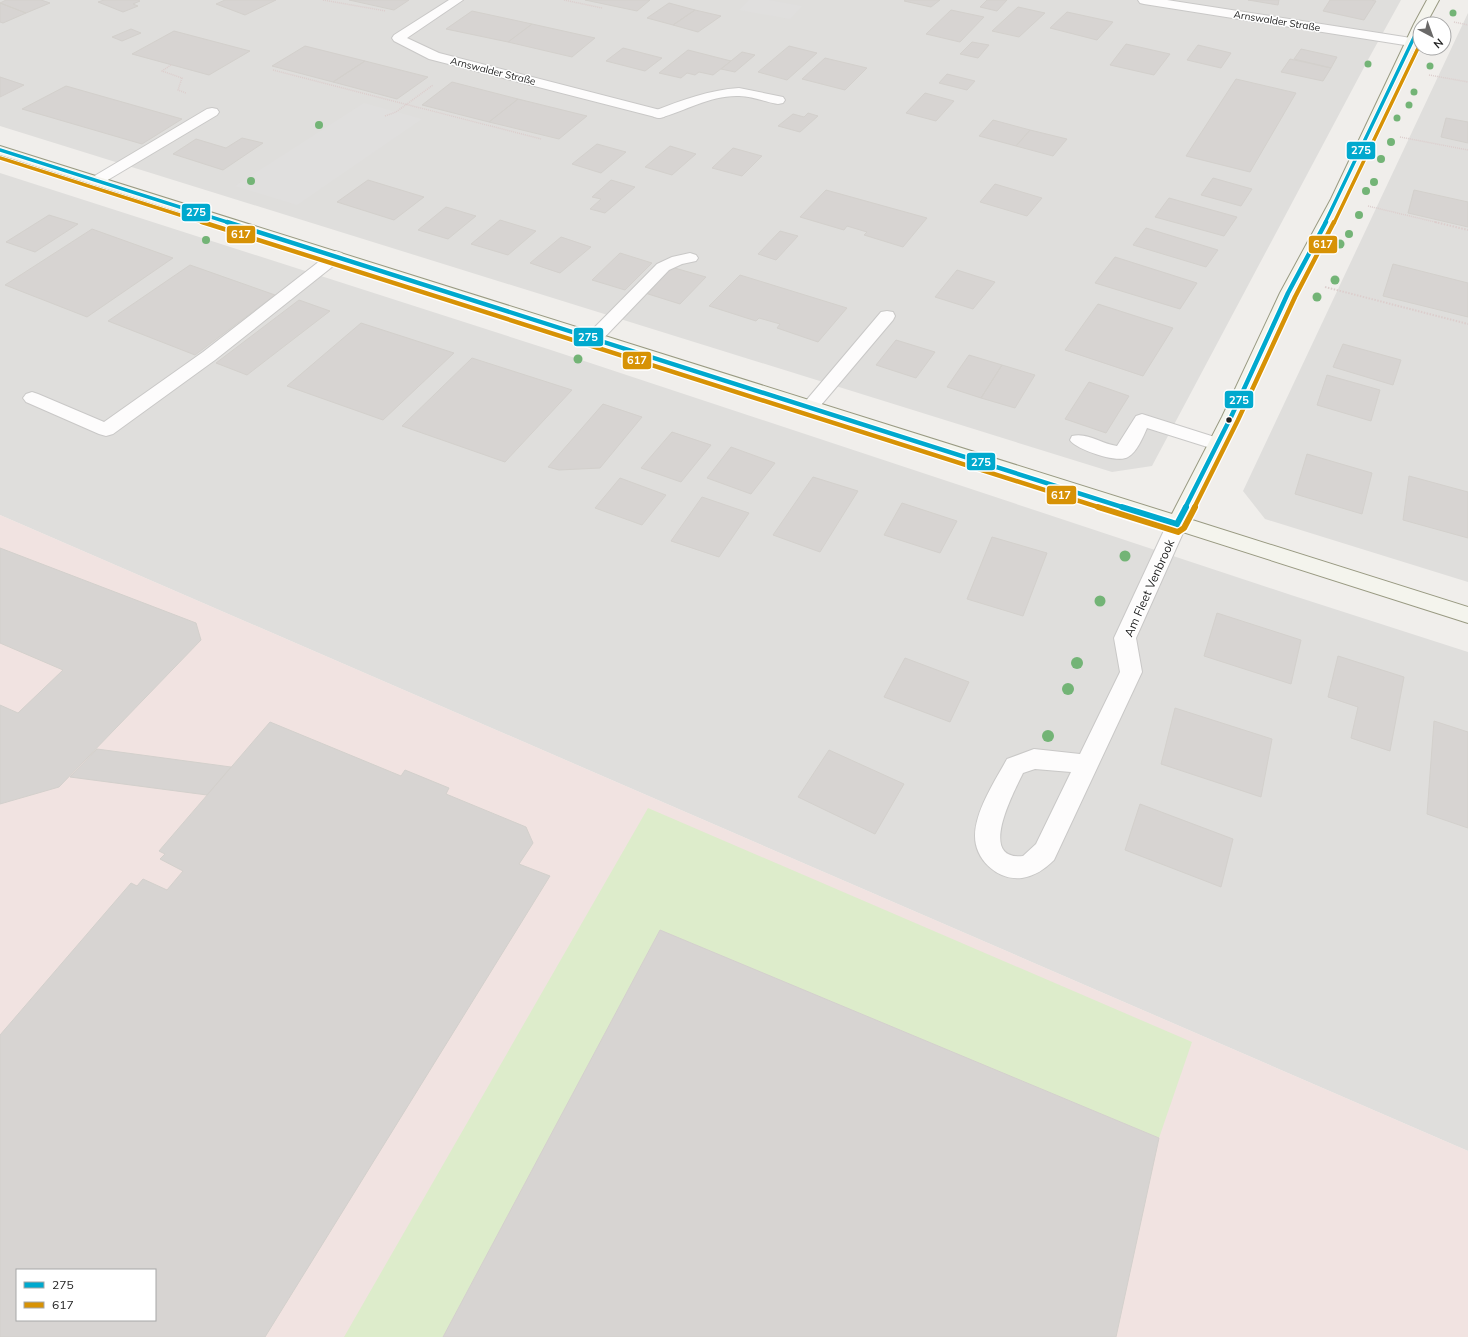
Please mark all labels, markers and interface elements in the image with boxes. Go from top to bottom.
street label: Arnswalder Straße [1233,8,1321,34]
north arrow [1412,16,1452,56]
text: N [1431,36,1446,52]
street label: Arnswalder Straße [449,54,537,88]
line badge: 275 [1346,141,1376,160]
text: 275 [1351,143,1371,157]
line badge: 275 [181,203,211,222]
text: 275 [186,205,206,219]
line badge: 617 [226,225,256,244]
text: 617 [231,227,251,241]
line badge: 617 [1308,235,1338,254]
text: 617 [1313,237,1333,251]
line badge: 275 [573,327,604,347]
text: 275 [578,330,598,344]
line badge: 617 [622,351,652,370]
text: 617 [627,353,647,367]
line badge: 275 [1224,390,1254,409]
text: 275 [1229,393,1249,407]
unlabelled marker [1224,415,1234,425]
line badge: 275 [966,452,996,471]
text: 275 [971,455,991,469]
line badge: 617 [1046,485,1077,505]
text: 617 [1051,488,1071,502]
street label: Am Fleet Venbrook [1121,536,1178,639]
legend [16,1269,156,1321]
text: 275 [52,1277,74,1292]
text: 617 [52,1297,74,1312]

